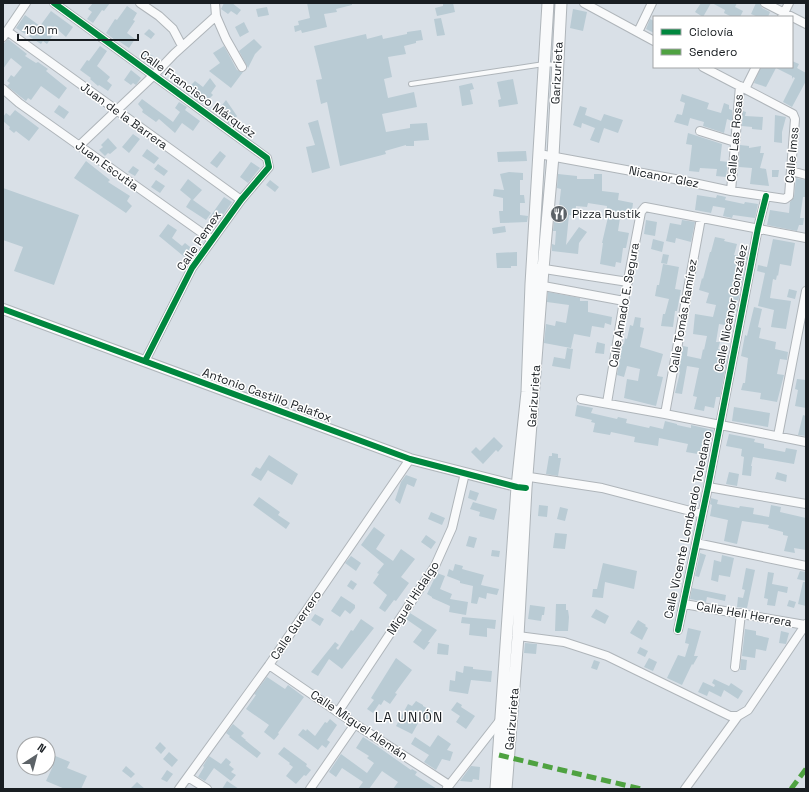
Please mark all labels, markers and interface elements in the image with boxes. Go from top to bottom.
scale bar [18,16,138,42]
legend [653,16,793,68]
text: 100 m [24,22,58,38]
text: Ciclovía [689,24,733,40]
street label: Garizurieta [547,41,567,105]
text: Sendero [689,44,737,60]
street label: Calle Francisco Márquéz [137,46,259,142]
street label: Juan de la Barrera [77,79,171,153]
street label: Calle Las Rosas [723,94,747,182]
street label: Calle Imss [782,126,802,184]
street label: Juan Escutia [72,138,142,194]
street label: Nicanor Glez [627,162,701,192]
restaurant icon: Pizza Rustik [549,204,569,224]
place label: Pizza Rustik [572,206,641,222]
street label: Calle Pemex [173,208,225,274]
street label: Calle Amado E. Segura [605,241,643,369]
street label: Calle Nicanor González [711,243,751,373]
street label: Calle Tomás Ramírez [665,258,701,374]
street label: Antonio Castillo Palafox [200,364,334,426]
street label: Garizurieta [524,364,544,428]
street label: Calle Vicente Lombardo Toledano [660,430,716,620]
street label: Miguel Hidalgo [383,558,443,638]
street label: Calle Guerrero [267,587,325,663]
street label: Calle Heli Herrera [695,598,793,630]
street label: Calle Miguel Alemán [307,686,411,764]
street label: Garizurieta [501,687,523,751]
district label: LA UNIÓN [375,708,443,726]
north arrow [16,736,56,776]
text: N [35,740,49,756]

